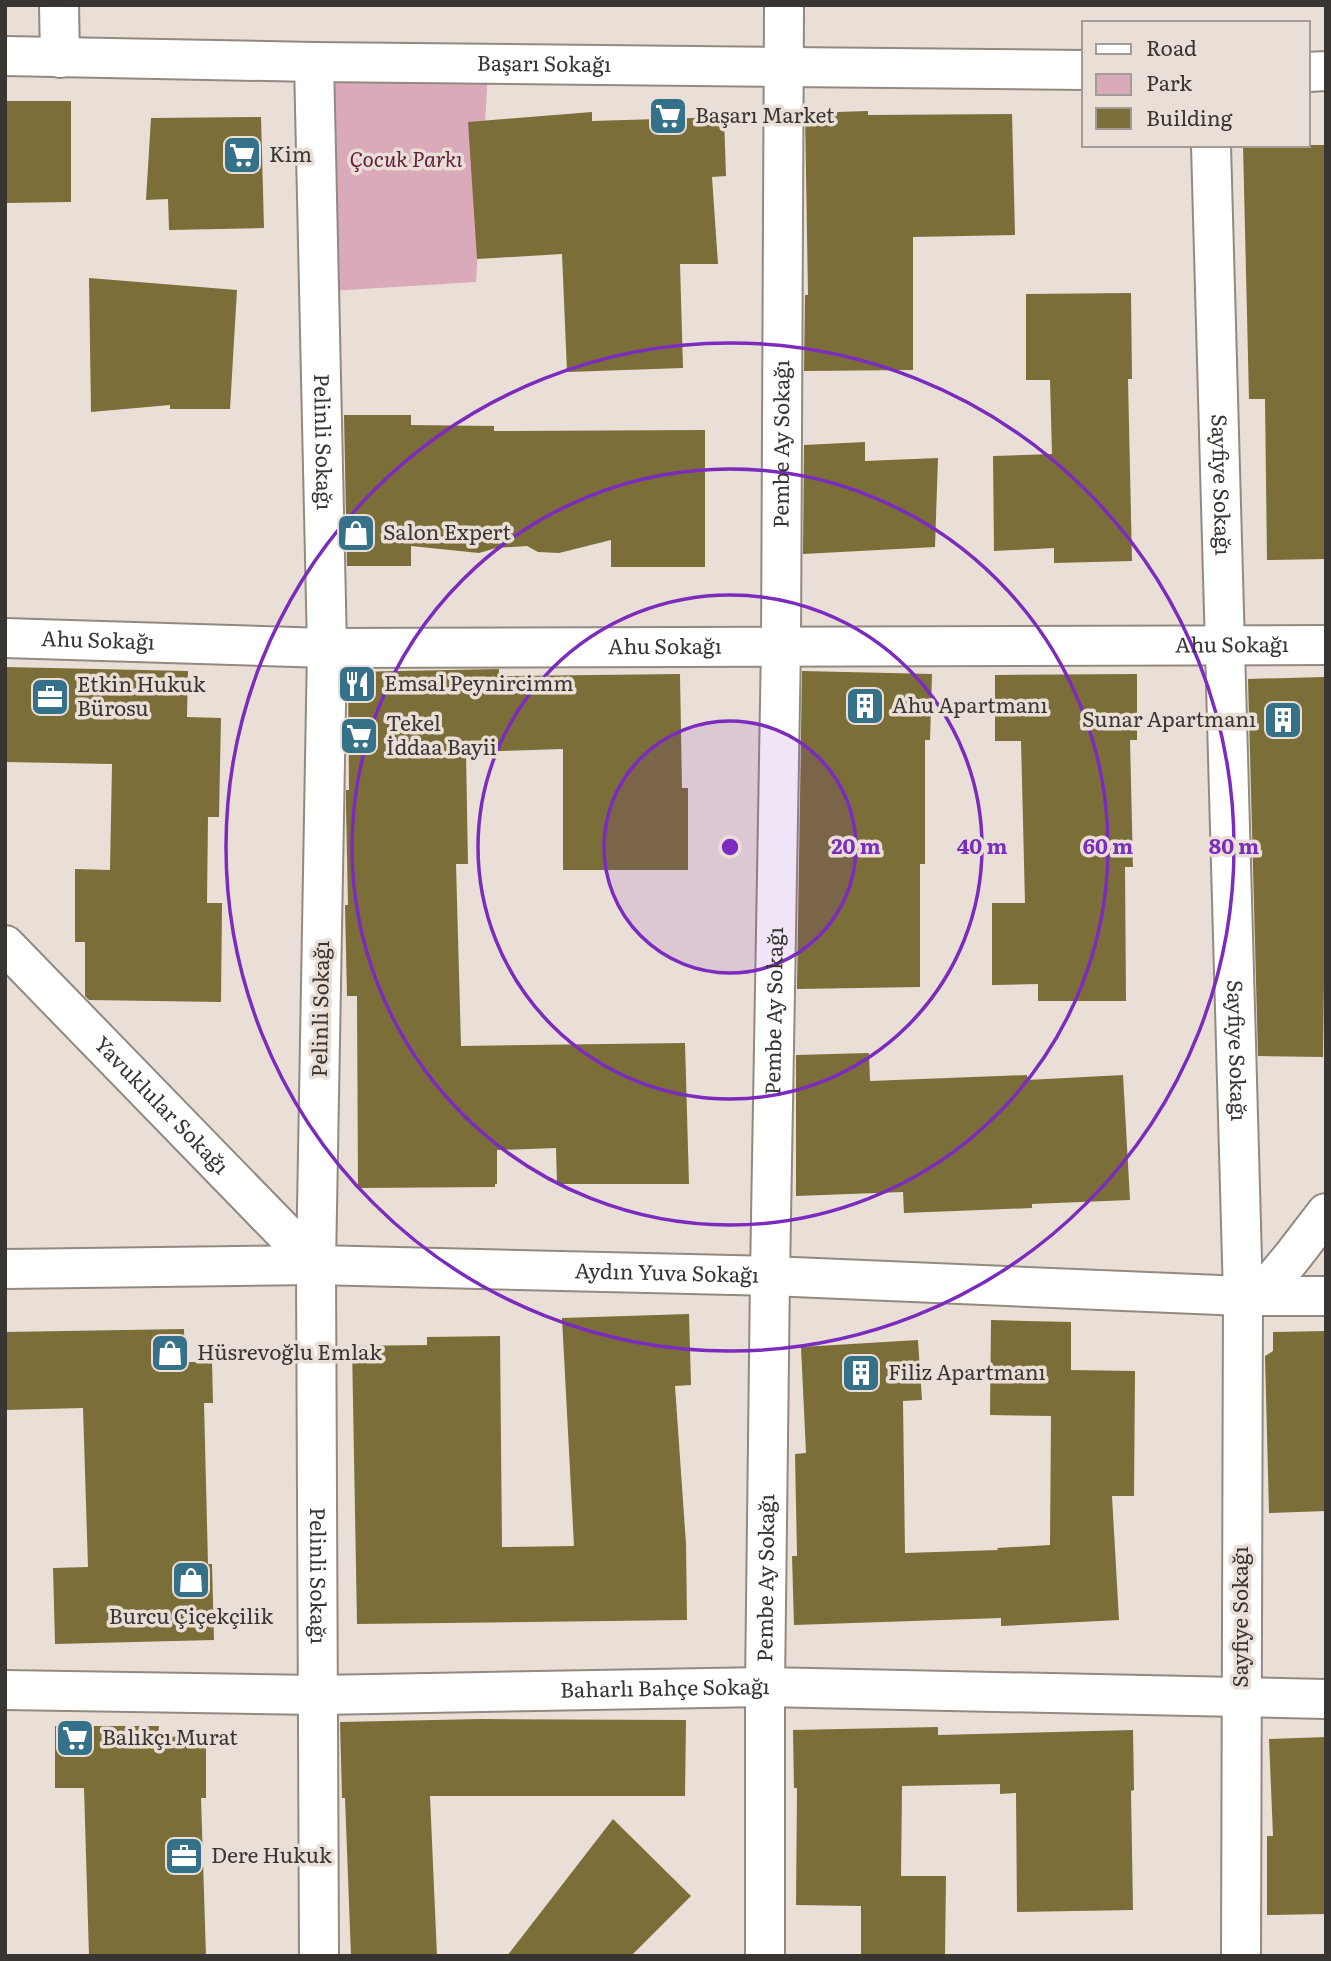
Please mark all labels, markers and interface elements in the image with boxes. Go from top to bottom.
legend [1082,21,1310,147]
text: Road [1146,31,1197,62]
street label: Başarı Sokağı [477,46,611,78]
text: Park [1146,66,1192,97]
supermarket icon: Başarı Market [647,95,689,137]
place label: Başarı Market [695,98,835,129]
text: Building [1146,101,1233,132]
supermarket icon: Kim [221,134,263,176]
place label: Kim [269,137,312,168]
park label: Çocuk Parkı [350,142,463,173]
street label: Pembe Ay Sokağı [764,360,795,528]
street label: Pelinli Sokağı [308,373,342,511]
street label: Sayfiye Sokağı [1205,414,1240,556]
shop icon: Salon Expert [335,512,377,554]
place label: Salon Expert [383,515,512,546]
street label: Ahu Sokağı [41,621,155,656]
street label: Ahu Sokağı [1175,627,1289,658]
street label: Ahu Sokağı [608,629,722,660]
restaurant icon: Emsal Peynircimm [336,663,378,705]
place label: Emsal Peynircimm [384,666,574,697]
place label: Etkin Hukuk Bürosu [77,667,206,722]
office icon: Etkin Hukuk Bürosu [29,676,71,718]
building icon: Ahu Apartmanı [844,685,886,727]
place label: Ahu Apartmanı [892,688,1048,719]
building icon: Sunar Apartmanı [1262,699,1304,741]
place label: Sunar Apartmanı [1082,702,1256,733]
place label: Tekel İddaa Bayii [386,706,497,761]
supermarket icon: Tekel İddaa Bayii [338,715,380,757]
text: 20 m [831,829,881,860]
text: 40 m [957,829,1007,860]
text: 60 m [1083,829,1133,860]
text: 80 m [1209,829,1259,860]
centre of rings [718,835,742,859]
street label: Pembe Ay Sokağı [755,927,789,1095]
street label: Pelinli Sokağı [302,940,335,1078]
street label: Sayfiye Sokağı [1221,979,1256,1122]
street label: Yavuklular Sokağı [88,1028,237,1180]
street label: Aydın Yuva Sokağı [574,1253,759,1289]
shop icon: Hüsrevoğlu Emlak [149,1332,191,1374]
place label: Hüsrevoğlu Emlak [197,1335,382,1366]
building icon: Filiz Apartmanı [840,1352,882,1394]
place label: Filiz Apartmanı [888,1355,1045,1386]
street label: Pembe Ay Sokağı [747,1494,780,1662]
street label: Pelinli Sokağı [304,1507,336,1644]
street label: Sayfiye Sokağı [1223,1546,1254,1688]
shop icon: Burcu Çiçekçilik [170,1559,212,1601]
place label: Burcu Çiçekçilik [109,1599,273,1630]
street label: Baharlı Bahçe Sokağı [560,1669,770,1704]
supermarket icon: Balıkçı Murat [54,1717,96,1759]
place label: Balıkçı Murat [102,1720,238,1751]
office icon: Dere Hukuk [163,1835,205,1877]
place label: Dere Hukuk [211,1838,332,1869]

